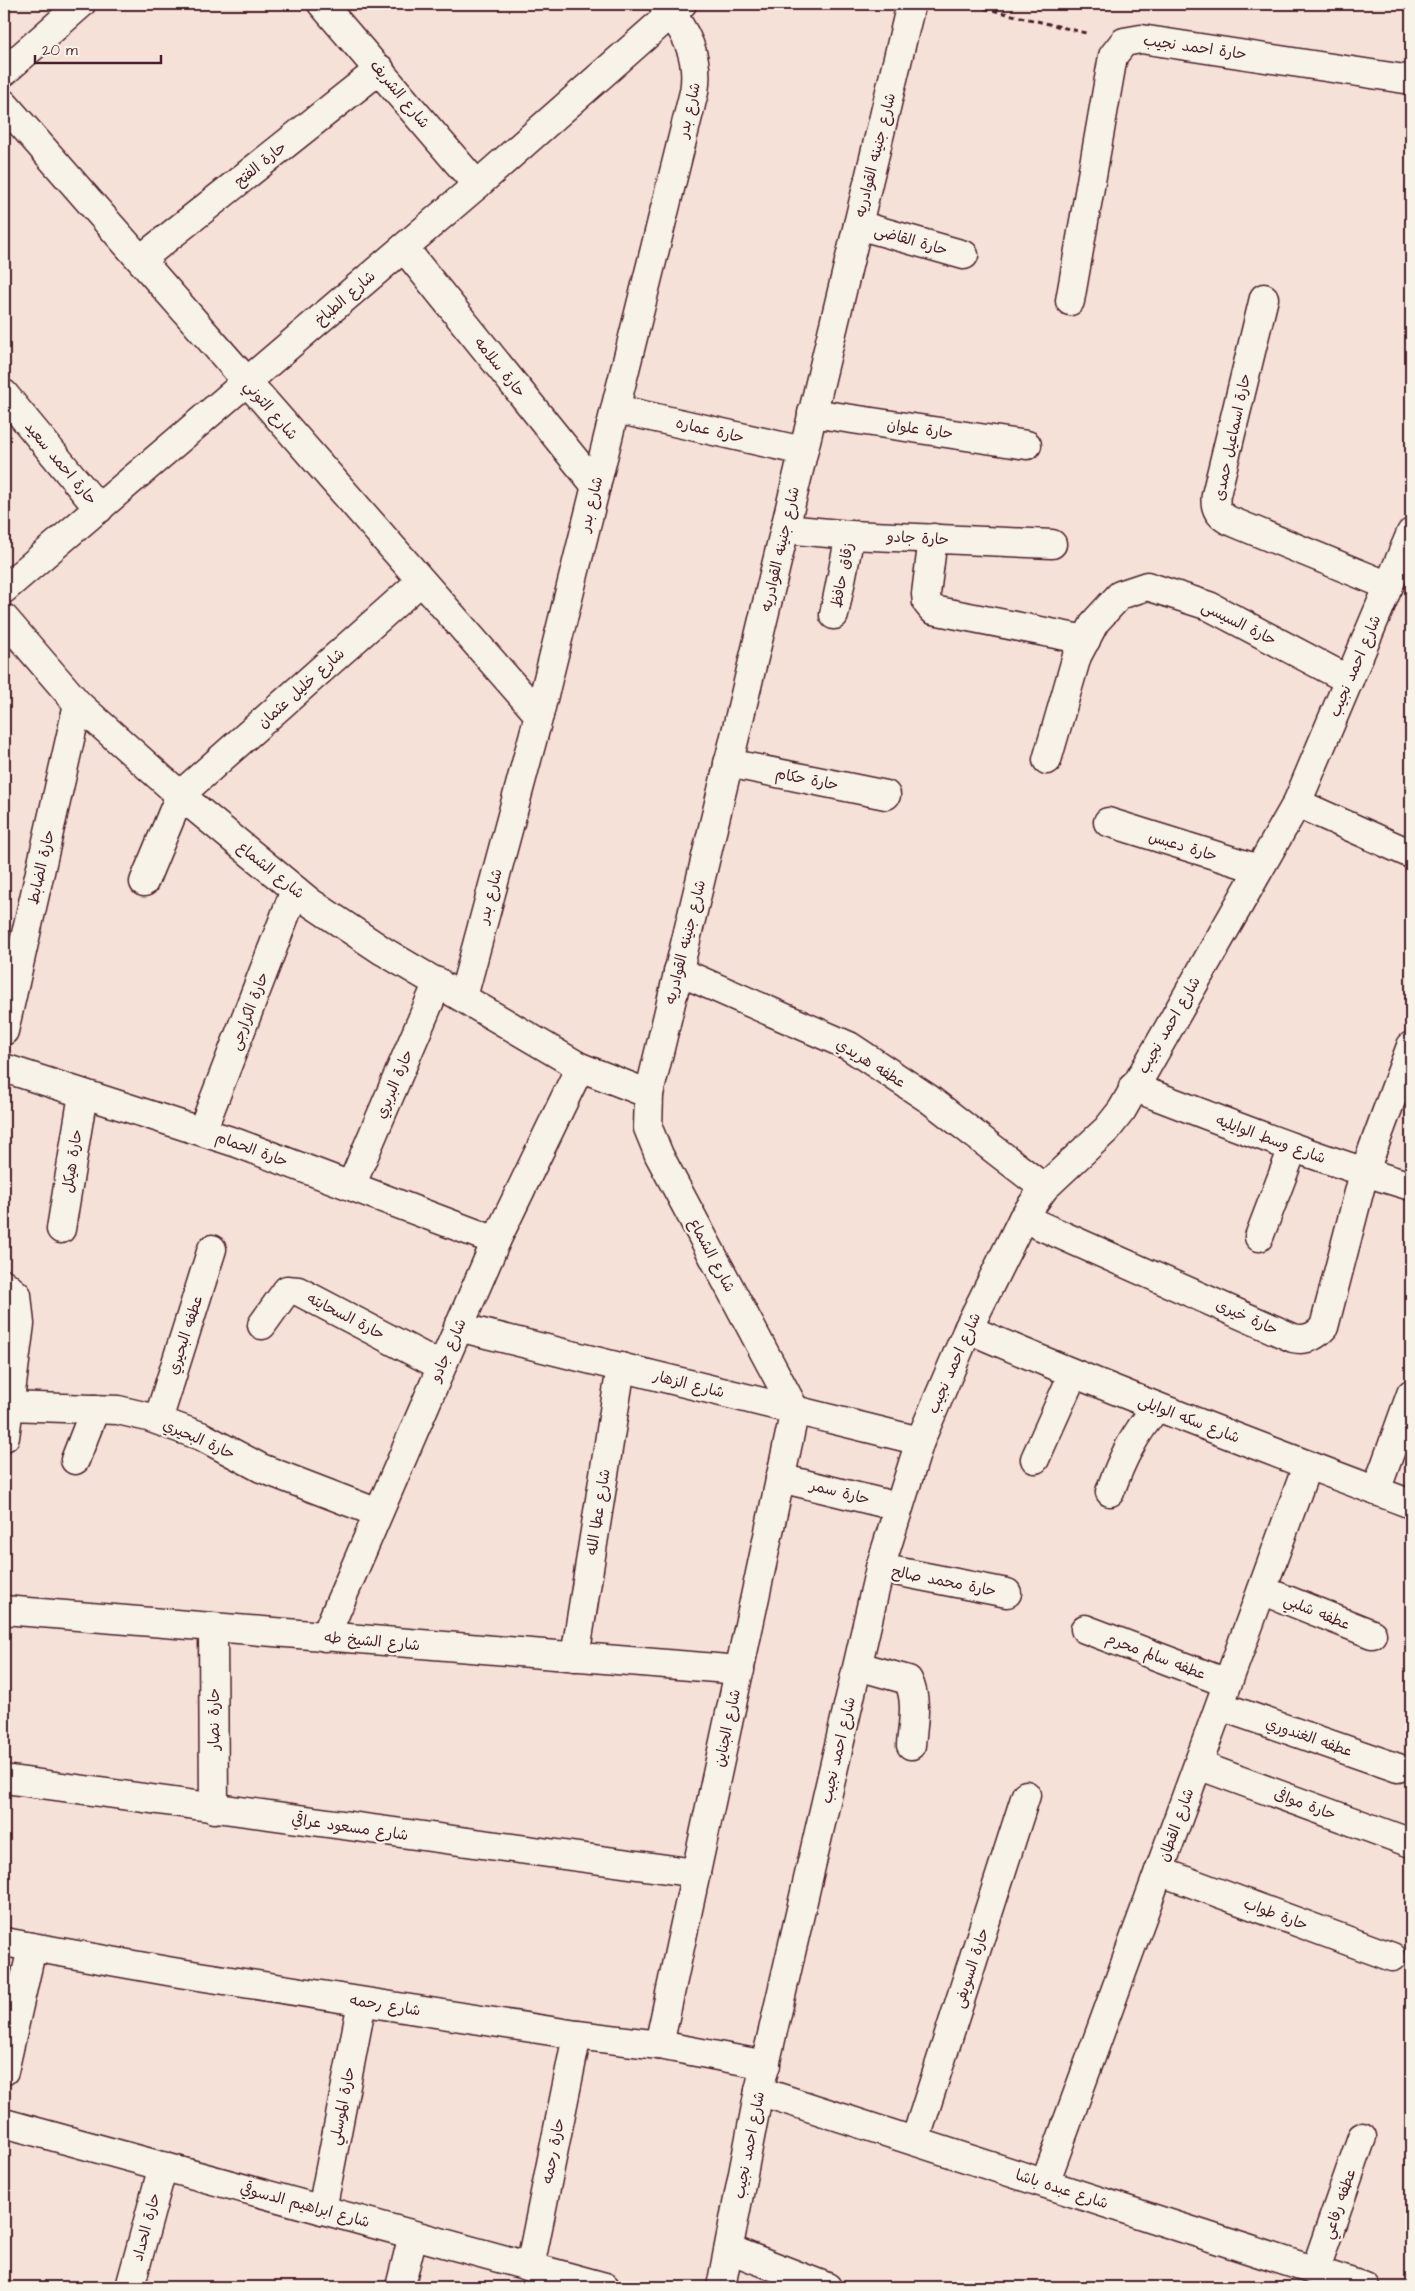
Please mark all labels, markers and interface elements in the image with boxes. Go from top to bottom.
street label: حارة احمد نجيب [1142,30,1248,65]
scale bar [35,32,161,64]
text: 20 m [42,40,78,61]
street label: شارع الشريف [365,56,434,133]
street label: شارع بدر [673,80,706,141]
street label: شارع جنينه القوادريه [850,91,901,219]
street label: حارة الفتح [230,137,291,192]
street label: حارة القاضى [872,220,950,261]
street label: شارع الطباخ [310,266,380,331]
street label: حارة سلامه [469,333,530,402]
street label: حارة اسماعيل حمدى [1209,372,1256,503]
street label: شارع التوني [237,376,302,446]
street label: حارة عماره [674,412,746,449]
street label: حارة علوان [885,414,954,445]
street label: حارة احمد سعيد [20,417,102,509]
street label: شارع بدر [574,474,608,535]
street label: شارع جنينه القوادريه [756,485,805,614]
street label: حارة جادو [885,526,950,551]
street label: زقاق حافظ [826,541,859,609]
street label: حارة السيسى [1198,596,1280,651]
street label: شارع احمد نجيب [1325,612,1386,720]
street label: شارع خليل عثمان [253,644,349,733]
street label: حارة حكام [774,763,840,796]
street label: حارة دعبس [1146,826,1220,867]
street label: حارة الضابط [23,828,60,907]
street label: شارع الشماع [233,837,309,904]
street label: شارع بدر [473,866,508,927]
street label: شارع جنينه القوادريه [660,878,711,1006]
street label: حارة الكرارجى [225,969,274,1053]
street label: شارع احمد نجيب [1133,973,1206,1078]
street label: عطفه هريدي [832,1034,910,1093]
street label: حارة البربري [371,1046,418,1122]
street label: شارع وسط الوايليه [1213,1110,1329,1169]
street label: حارة الحمام [213,1127,291,1172]
street label: حارة هيكل [57,1128,88,1194]
street label: شارع الشماع [683,1215,740,1296]
street label: حارة السحايته [303,1288,388,1345]
street label: عطفه البحيري [163,1293,208,1377]
street label: حارة خيرى [1212,1294,1281,1340]
street label: شارع احمد نجيب [923,1309,986,1417]
street label: شارع جادو [425,1315,472,1386]
street label: شارع الزهار [650,1365,727,1403]
street label: شارع سكه الوايلى [1135,1390,1243,1448]
street label: حارة البحيري [159,1414,238,1465]
street label: شارع عطا الله [581,1468,616,1557]
street label: حارة سمر [806,1474,872,1510]
street label: حارة محمد صالح [890,1561,998,1602]
street label: عطفه شلبي [1280,1590,1353,1637]
street label: شارع الشيخ طه [323,1627,421,1656]
street label: عطفه سالم محرم [1103,1628,1209,1686]
street label: شارع الجناين [709,1687,746,1769]
street label: حارة نصار [204,1688,225,1751]
street label: شارع احمد نجيب [816,1695,861,1806]
street label: عطفه الغندوري [1263,1713,1355,1762]
street label: حارة موافى [1271,1784,1339,1825]
street label: شارع القطان [1153,1786,1199,1865]
street label: شارع مسعود عراقي [290,1808,410,1846]
street label: حارة طواب [1241,1893,1311,1936]
street label: حارة السويفى [949,1925,994,2011]
street label: شارع رحمه [348,1990,422,2021]
street label: حارة الموسلي [325,2065,362,2147]
street label: شارع احمد نجيب [729,2090,770,2201]
street label: حارة رحمه [537,2116,570,2186]
street label: شارع عبده باشا [1013,2165,1111,2214]
street label: عطفه رفاعي [1318,2166,1363,2243]
street label: شارع ابراهيم الدسوقي [237,2177,372,2234]
street label: حارة الحداد [127,2191,166,2263]

